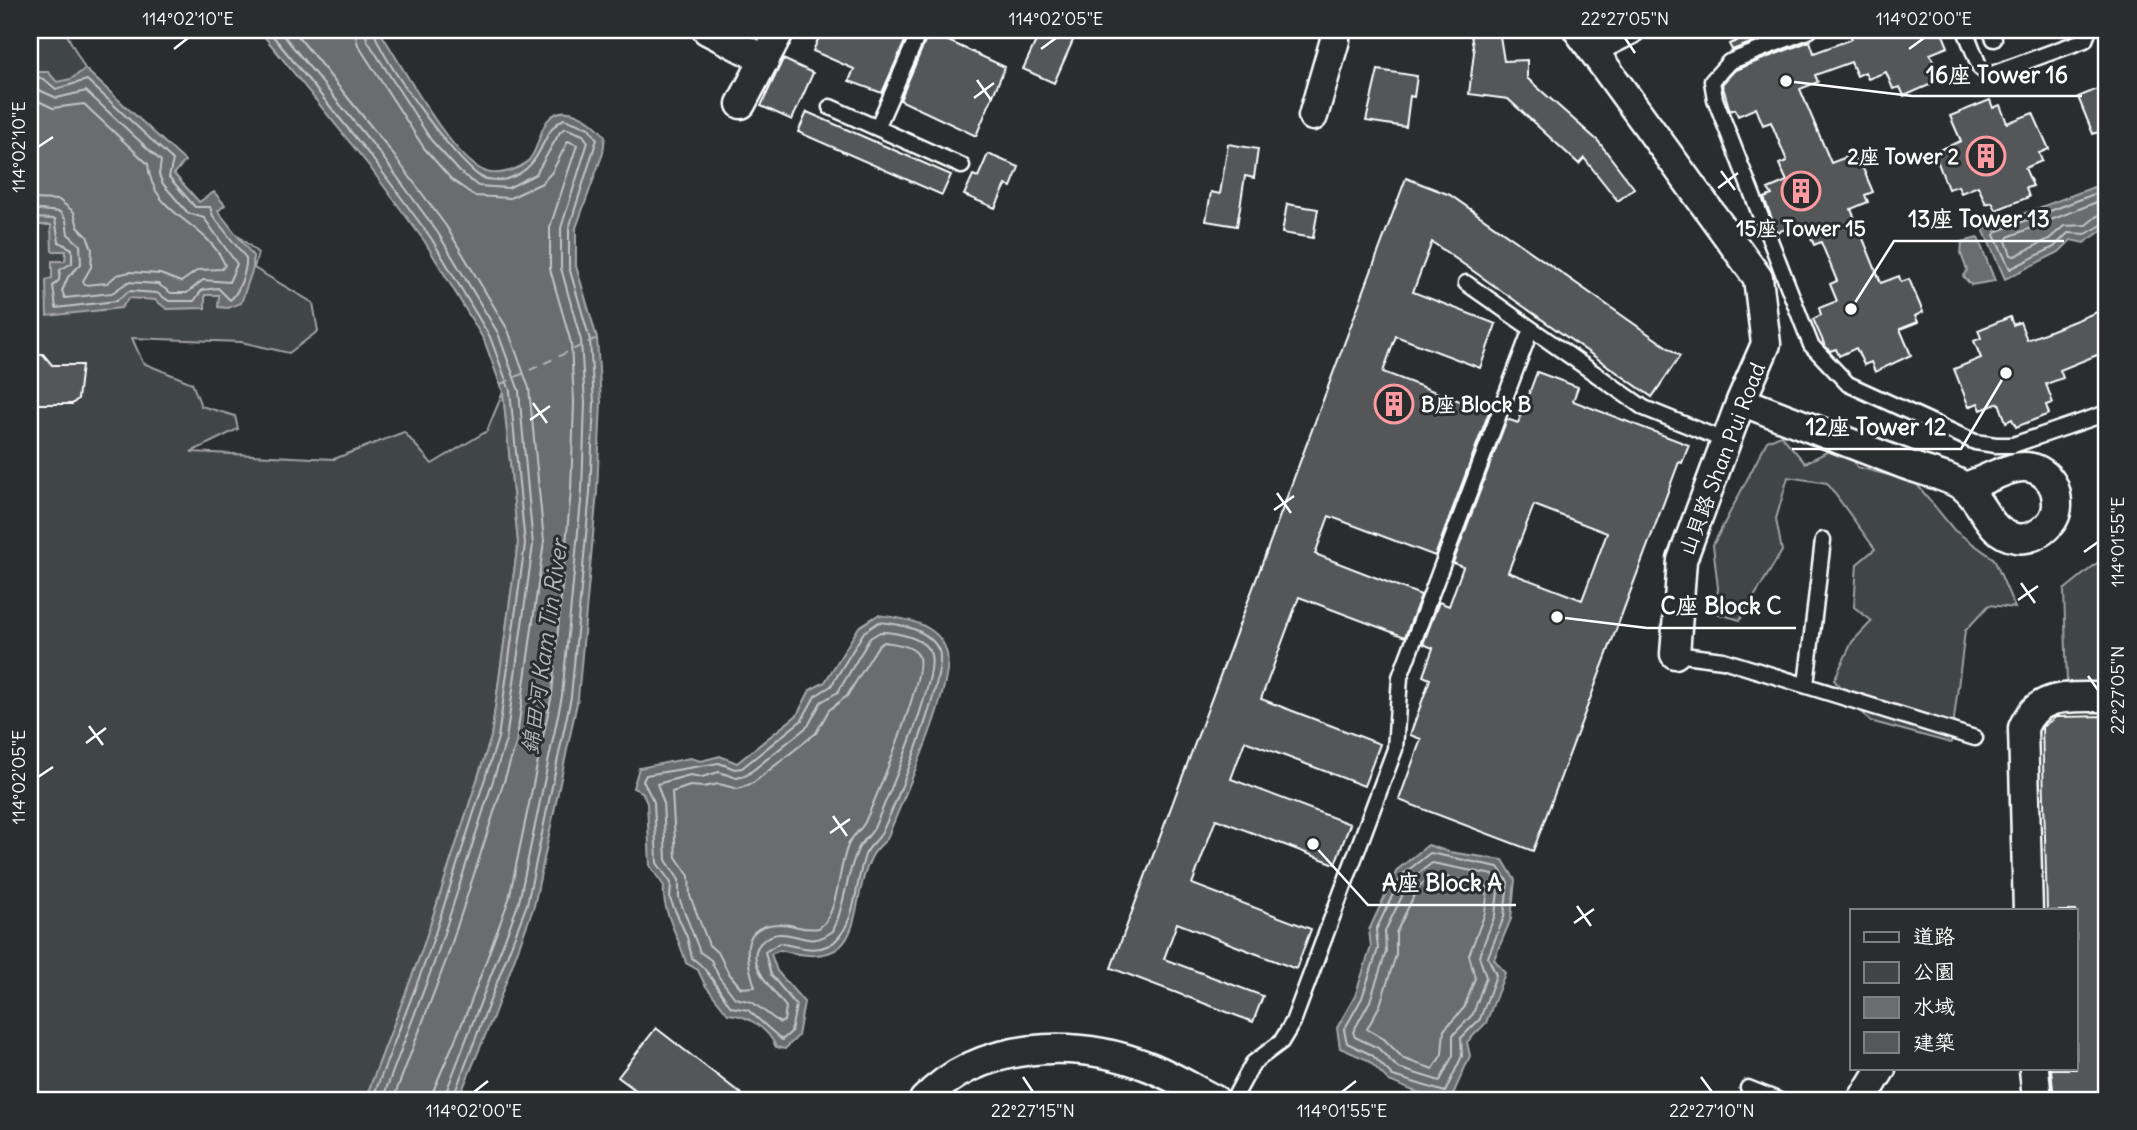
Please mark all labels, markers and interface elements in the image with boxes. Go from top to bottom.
text: 114°02'10"E [142,7,234,30]
text: 114°02'05"E [1009,7,1103,30]
text: 22°27'05"N [1581,7,1669,30]
text: 114°02'00"E [1876,7,1972,30]
callout: 16座 Tower 16 [1912,52,2082,96]
text: 16座 Tower 16 [1926,60,2068,89]
text: 114°02'10"E [7,101,30,193]
building icon: 2座 Tower 2 [1965,135,2007,177]
place label: 2座 Tower 2 [1847,143,1959,170]
building icon: 15座 Tower 15 [1780,170,1822,212]
callout: 13座 Tower 13 [1894,197,2064,241]
text: 13座 Tower 13 [1908,204,2050,233]
place label: 15座 Tower 15 [1736,215,1866,242]
street label: 山貝路 Shan Pui Road [1673,359,1771,559]
building icon: B座 Block B [1373,383,1415,425]
place label: B座 Block B [1421,391,1531,418]
callout: 12座 Tower 12 [1792,405,1961,449]
text: 12座 Tower 12 [1806,412,1947,441]
text: 114°01'55"E [2106,497,2129,587]
water label: 錦田河 Kam Tin River [515,535,574,756]
callout: C座 Block C [1647,584,1796,628]
text: C座 Block C [1661,591,1781,620]
text: 22°27'05"N [2106,646,2129,734]
text: 114°02'05"E [7,730,30,824]
callout: A座 Block A [1368,861,1516,905]
text: A座 Block A [1382,868,1502,897]
legend [1850,909,2078,1070]
text: 道路 [1913,923,1955,950]
text: 公園 [1913,958,1955,985]
text: 水域 [1913,993,1955,1020]
text: 建築 [1913,1029,1955,1056]
text: 114°02'00"E [426,1099,522,1122]
text: 22°27'15"N [991,1099,1075,1122]
text: 114°01'55"E [1297,1099,1387,1122]
text: 22°27'10"N [1669,1099,1755,1122]

